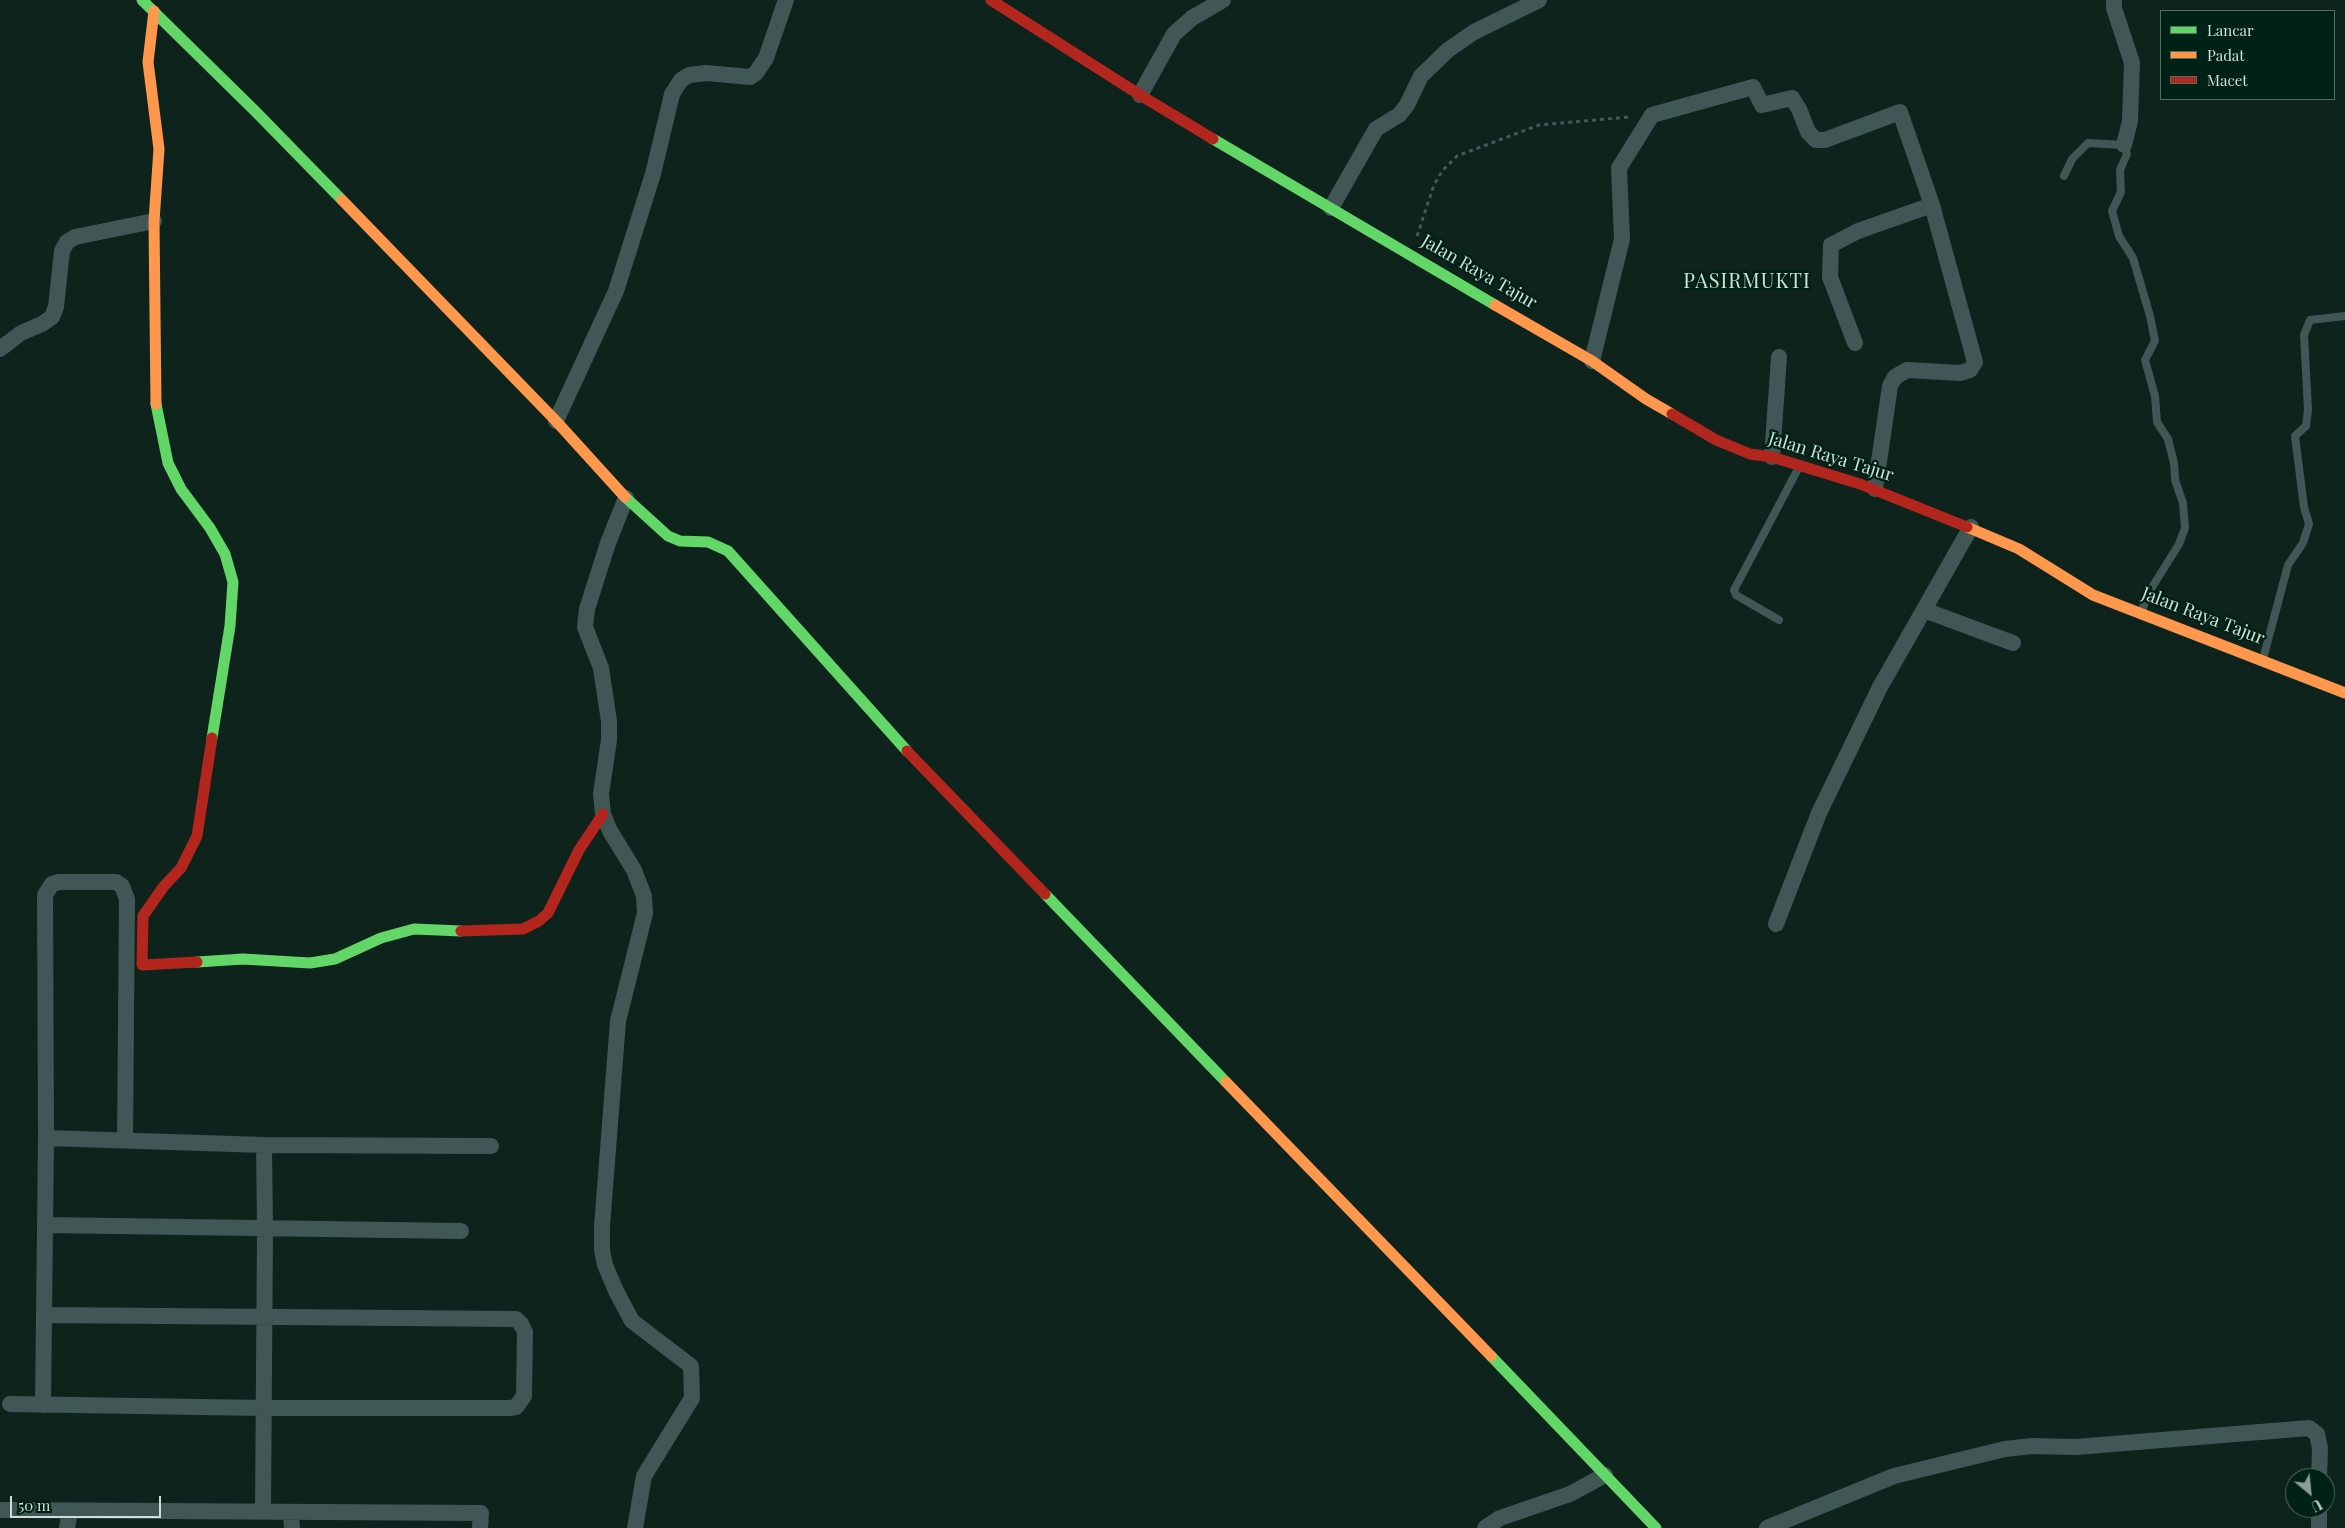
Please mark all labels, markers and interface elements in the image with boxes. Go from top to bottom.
legend [2160,10,2335,100]
text: Lancar [2207,20,2254,40]
text: Padat [2207,45,2245,65]
text: Macet [2207,70,2248,90]
street label: Jalan Raya Tajur [1417,230,1541,314]
district label: PASIRMUKTI [1682,270,1812,294]
street label: Jalan Raya Tajur [1766,428,1896,486]
street label: Jalan Raya Tajur [2139,583,2267,649]
north arrow [2285,1468,2335,1518]
scale bar [12,1486,164,1518]
text: 50 m [18,1495,50,1515]
text: U [2308,1495,2326,1516]

